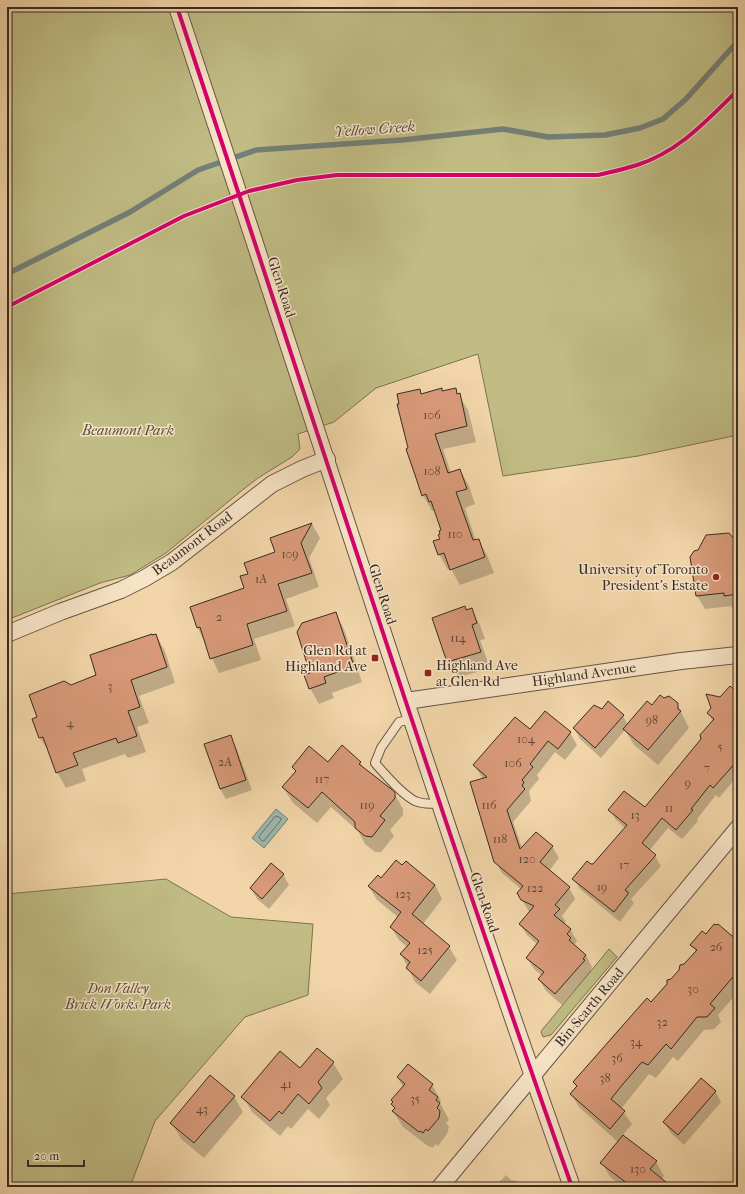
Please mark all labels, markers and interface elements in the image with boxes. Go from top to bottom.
water label: Yellow Creek [334,117,416,141]
street label: Glen Road [264,255,299,320]
house number: 106 [423,408,441,422]
park label: Beaumont Park [81,422,174,439]
house number: 108 [424,464,440,478]
street label: Beaumont Road [149,507,236,579]
house number: 110 [447,527,463,541]
house number: 109 [281,547,299,561]
place label: University of Toronto President's Estate [578,561,708,594]
street label: Glen Road [365,562,400,627]
house number: 1A [255,572,267,586]
marker: University of Toronto President's Estate [711,572,721,582]
house number: 2 [216,610,222,624]
house number: 114 [450,631,467,645]
place label: Glen Rd at Highland Ave [285,642,367,675]
marker: Glen Rd at Highland Ave [370,653,380,663]
place label: Highland Ave at Glen Rd [436,657,518,690]
street label: Highland Avenue [531,659,637,690]
marker: Highland Ave at Glen Rd [423,668,433,678]
house number: 3 [108,679,113,693]
house number: 98 [646,713,658,727]
house number: 4 [66,716,74,730]
house number: 104 [517,732,536,746]
house number: 5 [717,740,723,754]
house number: 2A [218,755,232,769]
house number: 106 [504,756,522,770]
house number: 7 [704,761,710,775]
house number: 117 [315,772,329,786]
house number: 9 [685,776,691,790]
house number: 119 [360,798,374,812]
house number: 116 [481,798,497,812]
house number: 11 [665,801,673,815]
house number: 13 [630,808,640,822]
house number: 118 [493,832,507,846]
house number: 120 [518,852,536,866]
house number: 17 [619,858,629,872]
street label: Glen Road [466,870,503,935]
house number: 19 [597,880,607,894]
house number: 122 [527,881,543,895]
house number: 123 [395,887,411,901]
house number: 26 [710,940,723,954]
house number: 125 [417,943,433,957]
street label: Bin-Scarth Road [551,964,628,1050]
park label: Don Valley Brick Works Park [64,980,171,1013]
house number: 30 [687,982,699,996]
house number: 32 [656,1015,668,1029]
house number: 34 [630,1035,643,1049]
house number: 36 [611,1051,623,1065]
house number: 38 [600,1071,610,1085]
house number: 41 [280,1077,292,1091]
house number: 35 [410,1092,420,1106]
house number: 43 [196,1102,208,1116]
scale bar [28,1142,84,1168]
text: 20 m [34,1149,59,1163]
house number: 130 [630,1162,646,1176]

